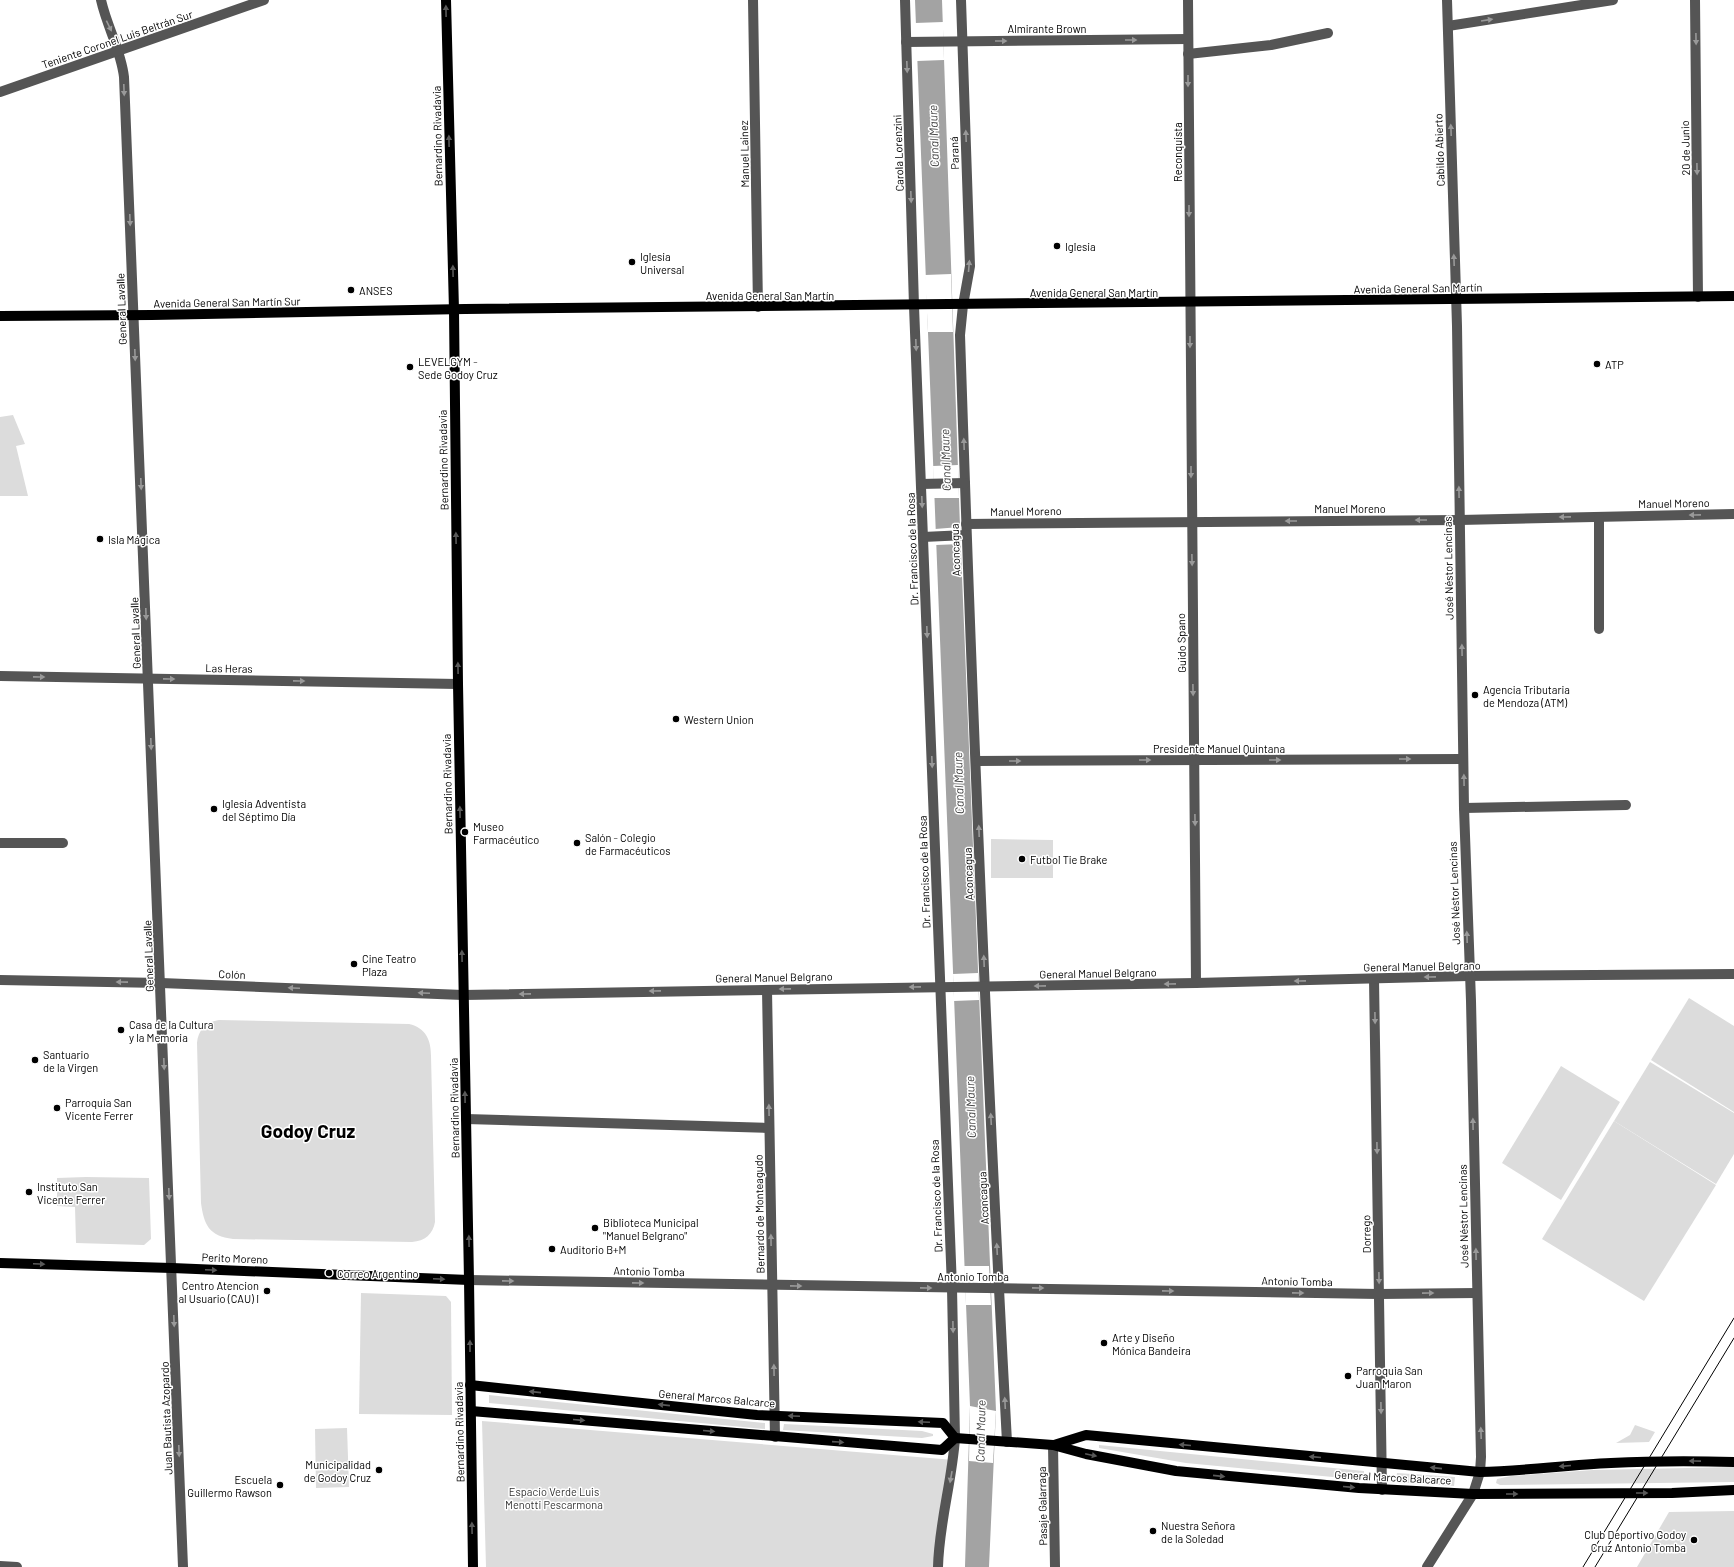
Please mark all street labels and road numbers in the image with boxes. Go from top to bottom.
street label: Teniente Coronel Luis Beltrán Sur [40,7,194,71]
street label: Almirante Brown [1007,22,1087,35]
street label: Bernardino Rivadavia [430,86,444,186]
street label: Cabildo Abierto [1431,113,1447,187]
street label: Carola Lorenzini [890,114,906,192]
street label: Manuel Lainez [737,120,751,188]
street label: 20 de Junio [1678,120,1692,176]
street label: Reconquista [1171,122,1184,182]
street label: Paraná [947,136,961,170]
street label: General Lavalle [113,273,129,345]
street label: Avenida General San Martín [1354,280,1482,296]
street label: Avenida General San Martín [1030,286,1158,299]
street label: Avenida General San Martín [706,289,834,302]
street label: Avenida General San Martín Sur [153,294,301,310]
street label: Bernardino Rivadavia [436,410,450,510]
street label: Dr. Francisco de la Rosa [904,492,920,606]
street label: Manuel Moreno [1638,496,1710,510]
street label: Manuel Moreno [1314,502,1386,515]
street label: Manuel Moreno [990,504,1062,518]
street label: José Néstor Lencinas [1441,516,1455,620]
street label: Aconcagua [948,523,962,577]
street label: General Lavalle [127,597,143,669]
street label: Guido Spano [1174,613,1188,673]
street label: Las Heras [205,661,253,675]
street label: Bernardino Rivadavia [440,734,454,834]
street label: Presidente Manuel Quintana [1153,742,1285,755]
street label: Dr. Francisco de la Rosa [916,815,932,929]
street label: José Néstor Lencinas [1446,841,1462,945]
street label: Aconcagua [961,847,975,901]
street label: General Lavalle [140,920,156,992]
street label: General Manuel Belgrano [1363,958,1481,974]
street label: General Manuel Belgrano [1039,965,1157,981]
street label: Colón [218,967,246,981]
street label: General Manuel Belgrano [715,969,833,985]
street label: Bernardino Rivadavia [447,1058,461,1158]
street label: Dr. Francisco de la Rosa [928,1139,944,1253]
street label: Bernardo de Monteagudo [751,1154,767,1274]
street label: José Néstor Lencinas [1456,1164,1470,1268]
street label: Aconcagua [975,1171,991,1225]
street label: Dorrego [1359,1215,1373,1253]
street label: Perito Moreno [202,1250,268,1266]
street label: Antonio Tomba [613,1264,685,1278]
street label: Antonio Tomba [937,1270,1009,1283]
street label: Antonio Tomba [1261,1274,1333,1288]
street label: Juan Bautista Azopardo [158,1361,174,1475]
street label: Bernardino Rivadavia [452,1382,466,1482]
street label: General Marcos Balcarce [658,1386,776,1410]
street label: Pasaje Galarraga [1035,1466,1049,1546]
street label: General Marcos Balcarce [1334,1467,1452,1487]

